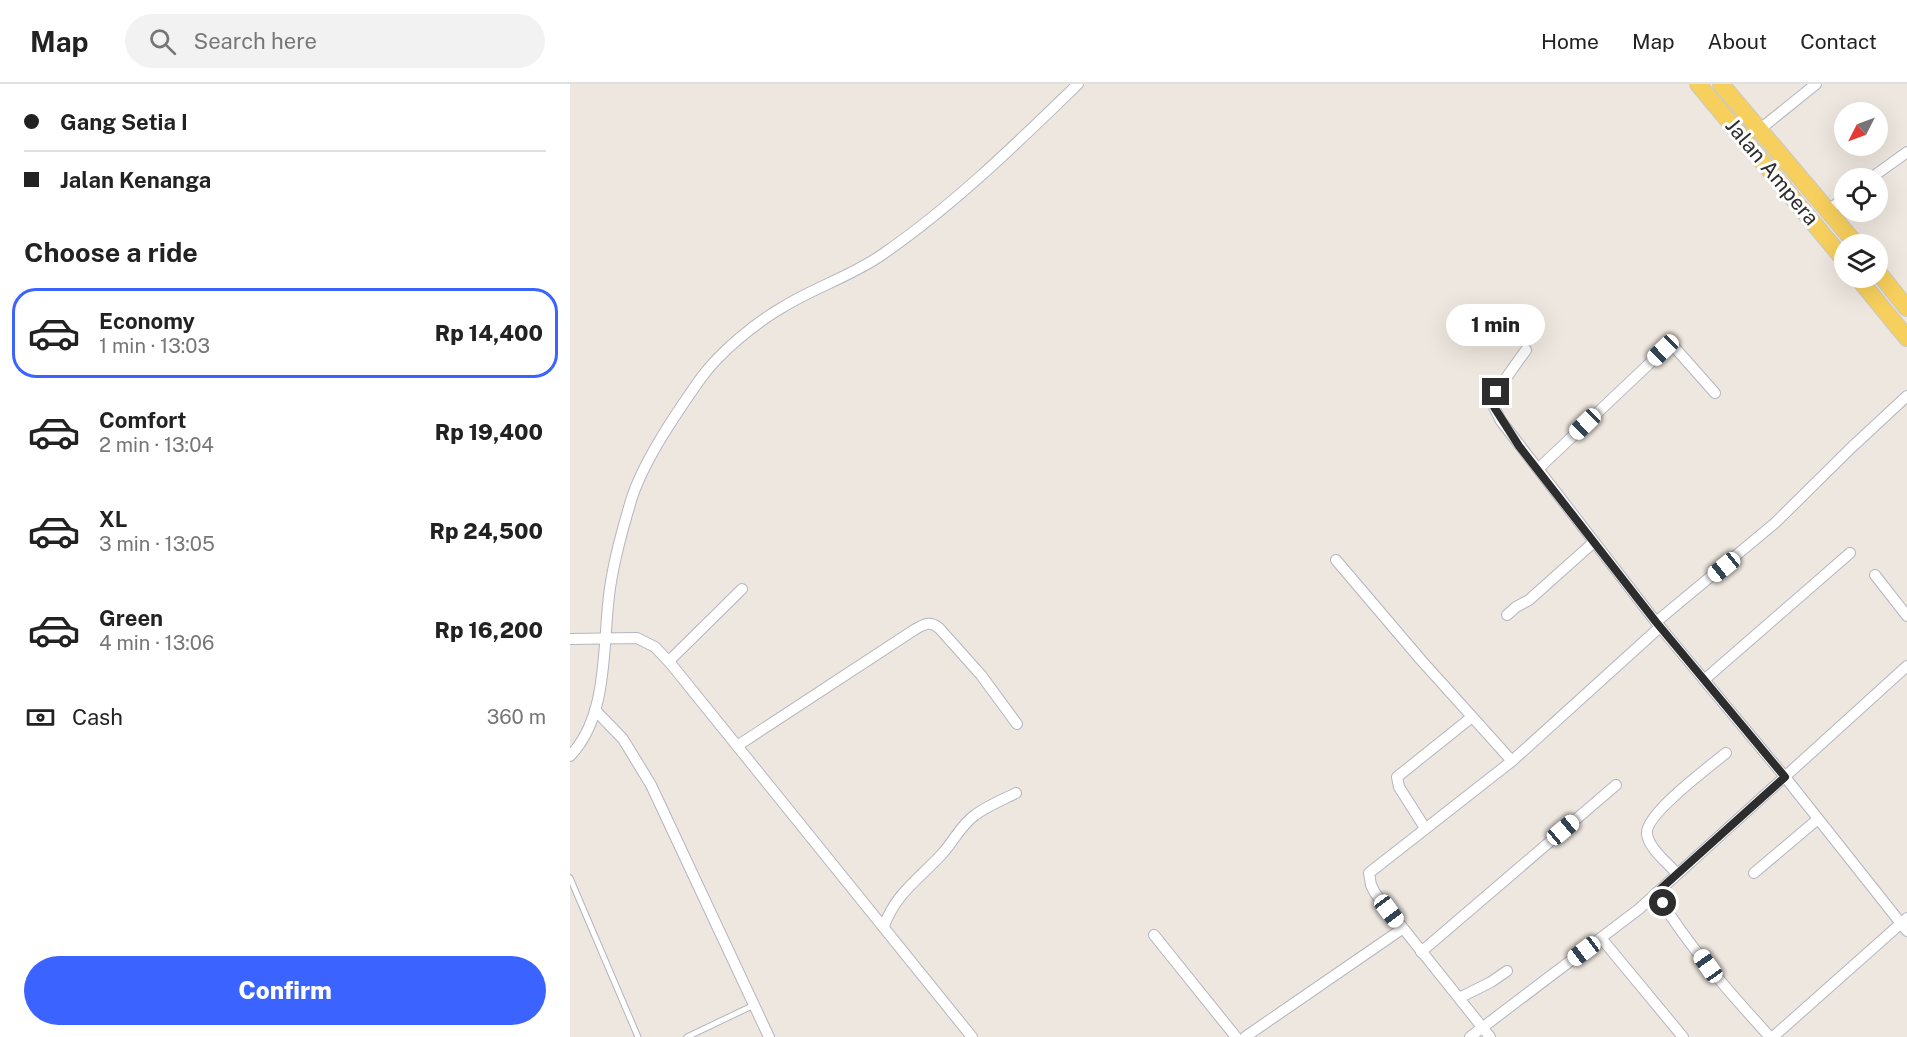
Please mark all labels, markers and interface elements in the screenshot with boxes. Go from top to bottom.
search box [125,14,545,68]
text: Map [30,25,89,58]
icon: search [146,25,179,58]
text: Search here [194,28,317,54]
text: Home [1541,29,1599,54]
text: Map [1632,29,1675,54]
text: About [1708,29,1767,54]
text: Contact [1800,29,1877,54]
north arrow [1834,102,1888,156]
map controls [1834,102,1888,288]
text: Gang Setia I [60,109,188,135]
street label: Jalan Ampera [1720,113,1824,230]
text: Jalan Kenanga [60,167,211,193]
button: locate [1834,168,1888,222]
button: layers [1834,234,1888,288]
text: Choose a ride [24,236,198,268]
callout: 1 min [1446,305,1546,347]
icon: car [27,306,81,360]
text: Economy [99,308,195,334]
text: 1 min [1471,313,1520,337]
text: Rp 14,400 [435,320,543,346]
car [1644,331,1682,369]
text: 1 min · 13:03 [99,334,210,358]
route end [1482,378,1509,405]
icon: car [27,405,81,459]
car [1566,405,1604,443]
text: Comfort [99,407,186,433]
text: Rp 19,400 [435,419,543,445]
text: 2 min · 13:04 [99,433,214,457]
icon: car [27,504,81,558]
text: XL [99,506,127,532]
text: Rp 24,500 [430,518,543,544]
text: 3 min · 13:05 [99,532,215,556]
car [1704,549,1744,585]
icon: car [27,603,81,657]
text: Green [99,605,163,631]
text: Rp 16,200 [435,617,543,643]
text: 4 min · 13:06 [99,631,214,655]
icon: cash [24,701,57,734]
text: Cash [72,704,123,730]
text: 360 m [487,705,546,729]
car [1543,812,1583,848]
route start [1649,889,1676,916]
car [1371,891,1407,931]
car [1564,933,1604,969]
car [1690,946,1726,986]
button: Confirm [24,956,546,1025]

